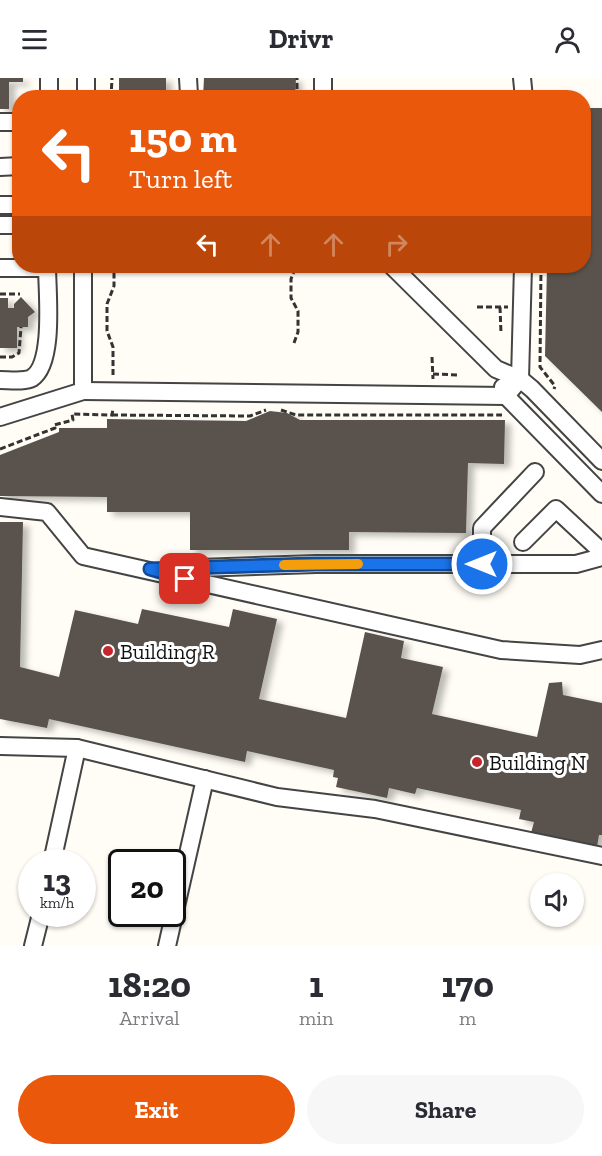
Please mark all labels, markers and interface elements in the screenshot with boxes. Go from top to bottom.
icon: menu [18,23,51,56]
text: Drivr [269,23,333,55]
icon: person [551,23,584,56]
text: 150 m [129,112,237,163]
icon: left [30,114,108,192]
text: Turn left [129,163,232,195]
icon: left [191,228,224,261]
icon: ahead [254,228,287,261]
icon: ahead [317,228,350,261]
icon: right [380,228,413,261]
position arrow [450,532,514,596]
pin [159,553,210,604]
icon: arrive [168,562,201,595]
place label: Building R [120,639,215,664]
marker: Building R [101,644,115,658]
place label: Building N [489,750,586,775]
marker: Building N [470,755,484,769]
speed limit sign: 20 [108,849,186,927]
text: 13 [43,863,71,899]
map controls [530,873,584,927]
button: sound [530,873,584,927]
text: km/h [40,894,74,912]
text: 18:20 [108,963,191,1006]
text: 1 [309,963,324,1006]
text: 170 [442,963,494,1006]
text: Arrival [119,1006,180,1030]
text: min [299,1006,333,1030]
text: m [459,1006,476,1030]
button: Exit [18,1075,295,1144]
button: Share [307,1075,584,1144]

